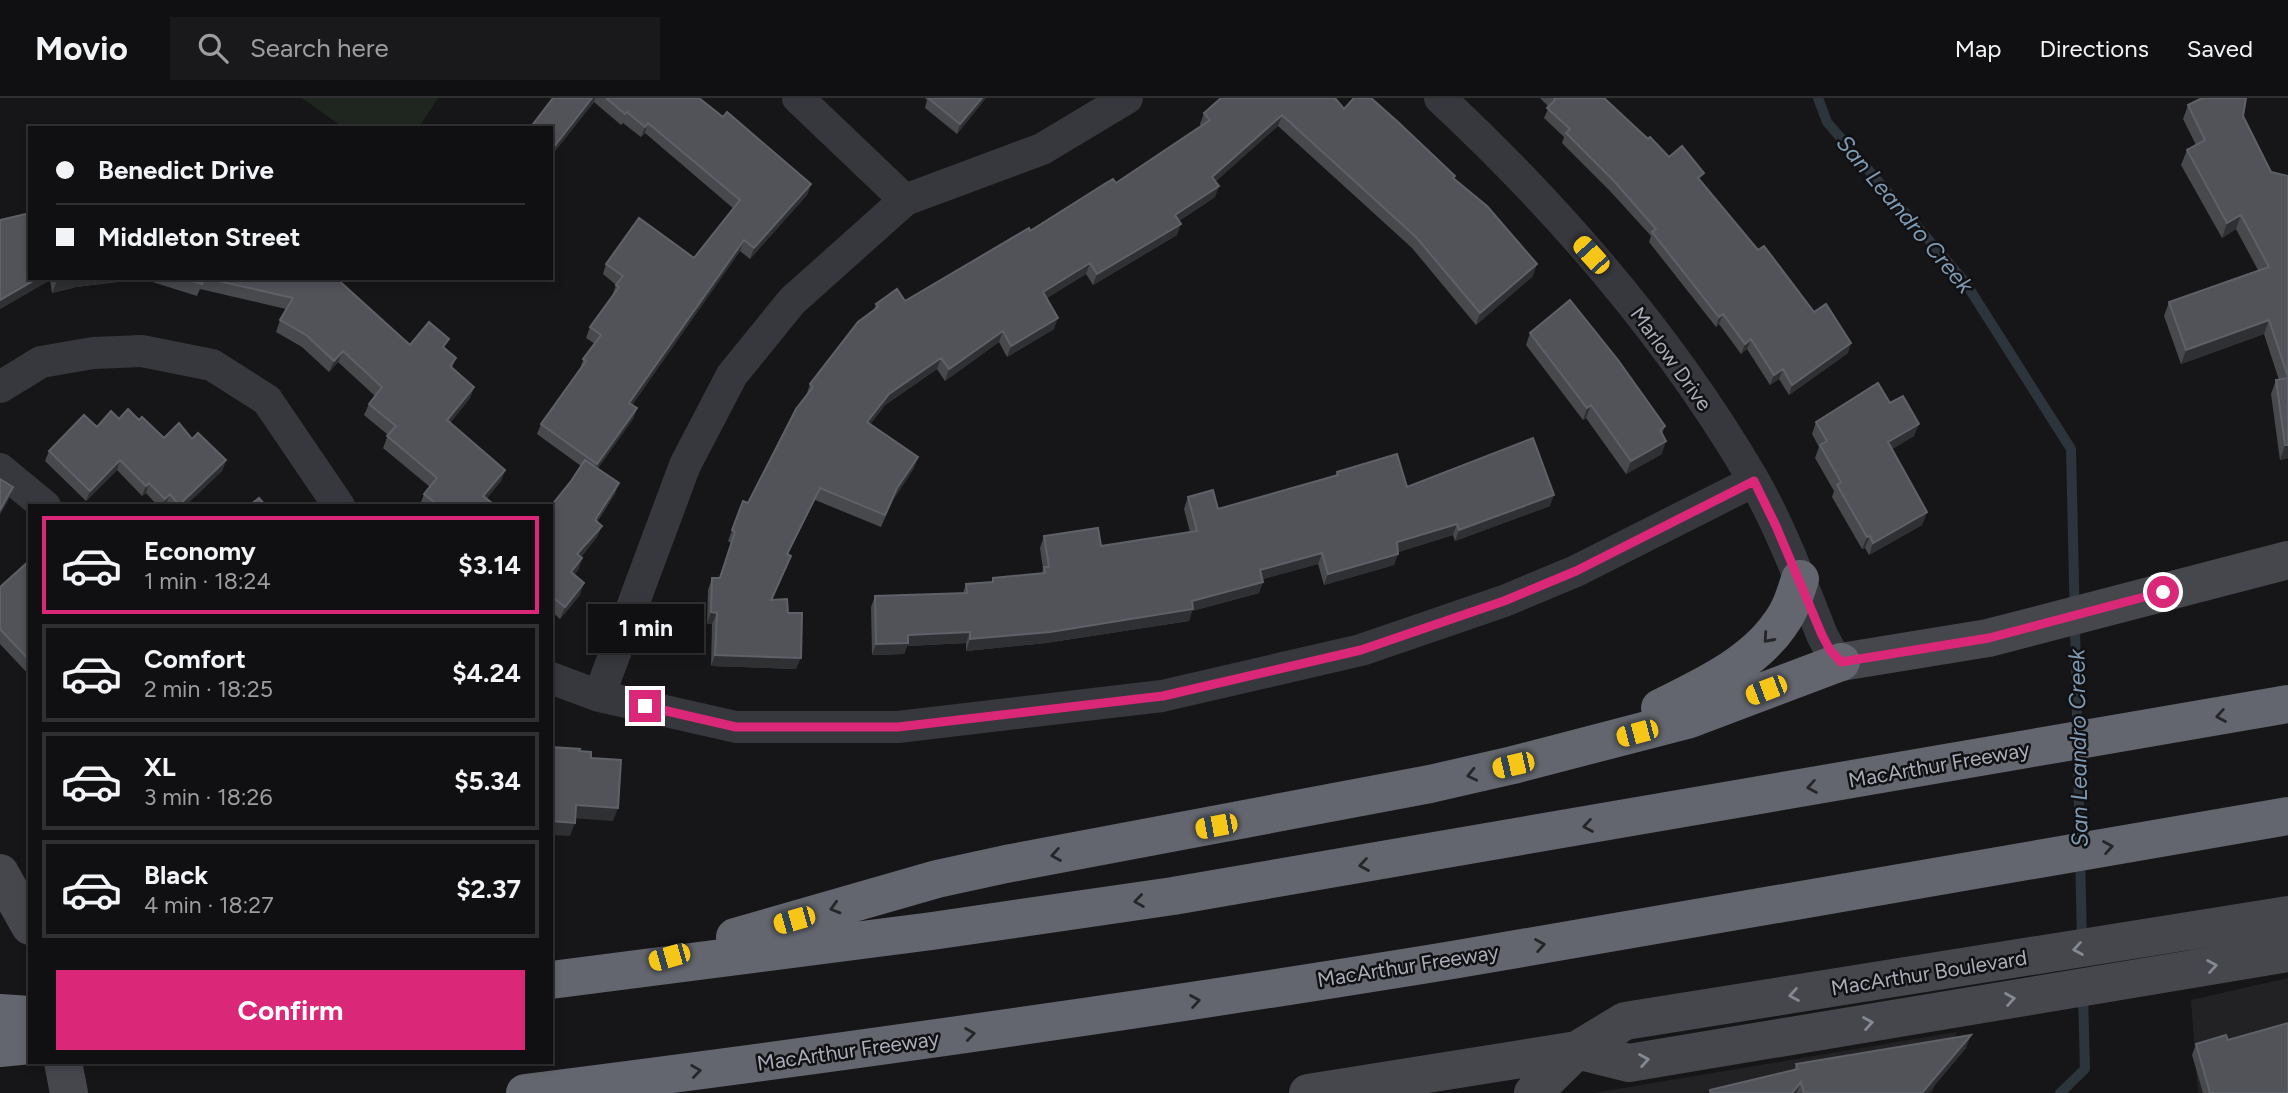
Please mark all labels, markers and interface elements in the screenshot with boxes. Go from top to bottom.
search box [170,17,660,80]
text: Movio [35,29,128,68]
icon: search [194,29,232,67]
text: Search here [250,32,389,64]
text: Map [1955,34,2001,63]
text: Directions [2039,34,2149,63]
text: Saved [2187,34,2253,63]
water label: San Leandro Creek [1831,129,1980,300]
text: Benedict Drive [98,154,274,186]
text: Middleton Street [98,221,300,253]
car [1570,232,1613,278]
street label: Marlow Drive [1625,302,1717,416]
icon: car [60,534,123,597]
text: Economy [144,535,256,567]
text: $3.14 [458,549,521,581]
text: 1 min · 18:24 [144,567,271,595]
route start [2147,576,2179,608]
callout: 1 min [587,604,703,654]
text: 1 min [619,614,673,642]
one-way arrow [1764,630,1776,643]
icon: car [60,642,123,705]
text: Comfort [144,643,246,675]
water label: San Leandro Creek [2062,648,2094,847]
text: $4.24 [452,657,521,689]
car [1743,673,1790,707]
text: 2 min · 18:25 [144,675,273,703]
route end [629,690,661,722]
one-way arrow [2215,708,2227,723]
car [1614,717,1661,749]
street label: MacArthur Freeway [1846,736,2031,793]
icon: car [60,750,123,813]
car [1491,750,1536,780]
text: XL [144,751,176,783]
text: $5.34 [454,765,521,797]
one-way arrow [1466,766,1478,781]
one-way arrow [1806,779,1818,794]
text: 3 min · 18:26 [144,783,272,811]
car [1194,812,1239,840]
one-way arrow [1582,818,1594,833]
one-way arrow [2103,840,2114,855]
one-way arrow [1050,847,1062,862]
one-way arrow [1358,857,1370,872]
icon: car [60,858,123,921]
text: Black [144,859,208,891]
text: $2.37 [456,873,521,905]
text: 4 min · 18:27 [144,891,274,919]
one-way arrow [1133,893,1145,908]
one-way arrow [829,900,841,915]
car [771,904,818,936]
one-way arrow [1534,938,1546,953]
street label: MacArthur Freeway [1315,939,1501,992]
car [646,941,693,973]
one-way arrow [2072,941,2084,956]
street label: MacArthur Boulevard [1829,945,2029,1000]
one-way arrow [2206,959,2218,974]
button: Confirm [56,970,525,1050]
one-way arrow [1788,987,1800,1002]
one-way arrow [2004,992,2016,1007]
one-way arrow [1189,994,1201,1009]
one-way arrow [1862,1016,1874,1031]
street label: MacArthur Freeway [755,1025,941,1076]
one-way arrow [964,1027,976,1042]
one-way arrow [1638,1053,1650,1068]
one-way arrow [690,1064,702,1079]

